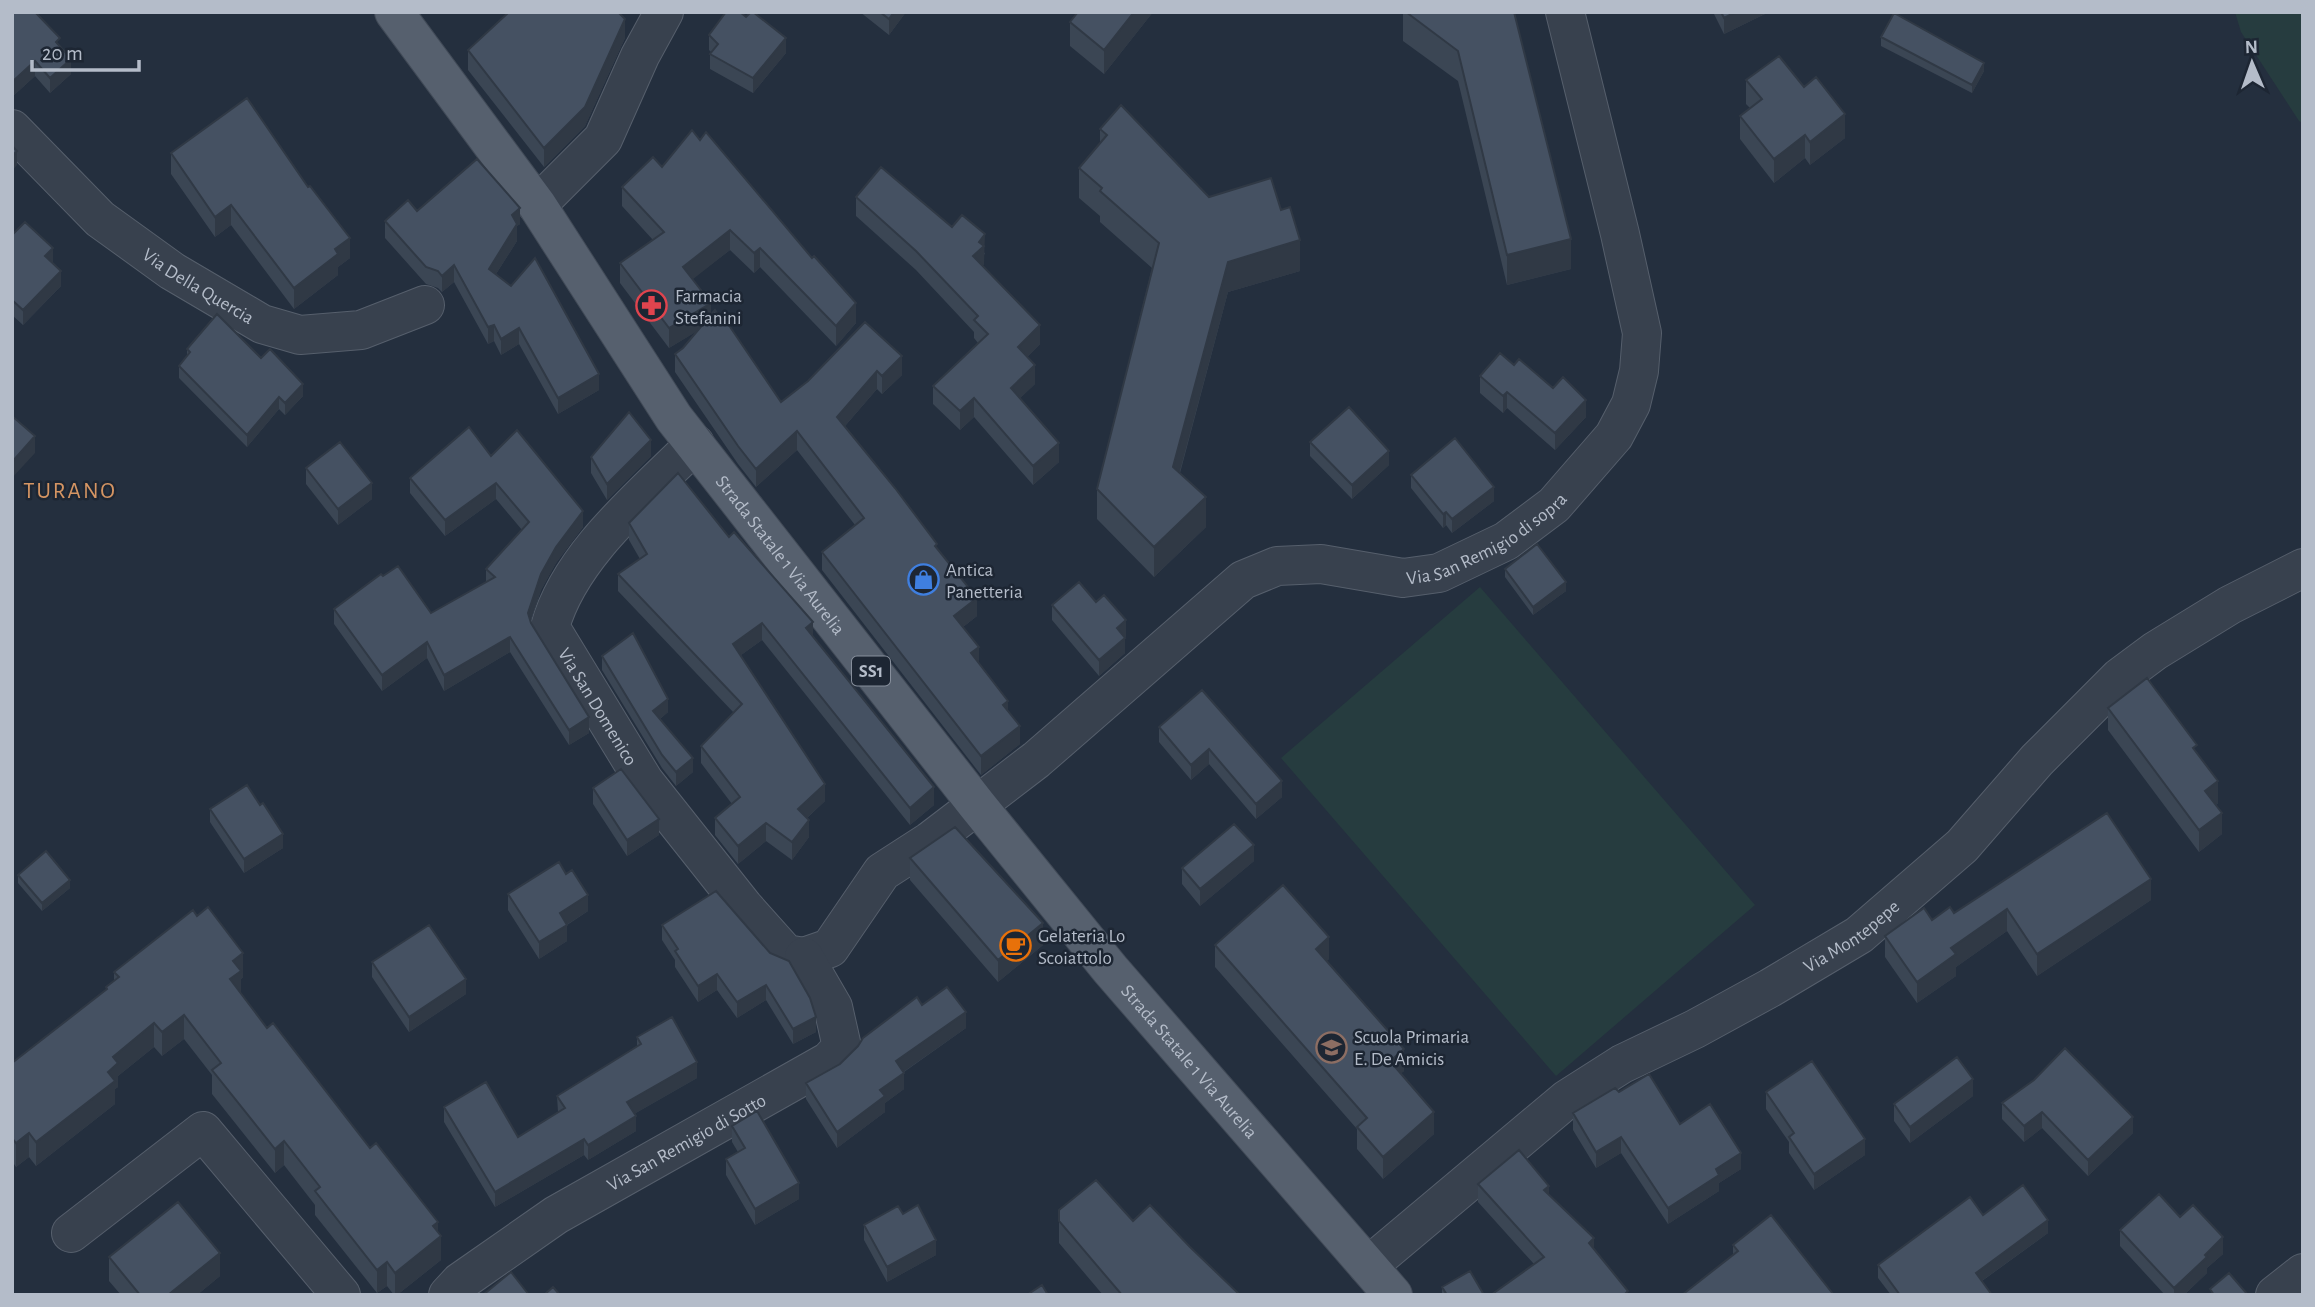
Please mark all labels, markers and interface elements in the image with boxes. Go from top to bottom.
scale bar [32,28,138,72]
north arrow [2217,28,2287,98]
text: N [2245,38,2258,57]
text: 20 m [42,43,83,64]
street label: Via Della Quercia [139,245,257,328]
place label: Farmacia Stefanini [675,287,742,328]
pharmacy icon: Farmacia Stefanini [635,289,669,323]
street label: Strada Statale 1 Via Aurelia [712,472,848,639]
district label: TURANO [23,480,117,503]
street label: Via San Remigio di sopra [1405,490,1571,588]
place label: Antica Panetteria [946,561,1023,602]
shop icon: Antica Panetteria [906,563,940,597]
street label: Via San Domenico [554,645,640,769]
road number: SS1 [852,656,890,686]
street label: Via Montepepe [1801,897,1903,977]
place label: Gelateria Lo Scoiattolo [1038,927,1125,968]
cafe icon: Gelateria Lo Scoiattolo [998,929,1032,963]
street label: Strada Statale 1 Via Aurelia [1117,981,1261,1143]
place label: Scuola Primaria E. De Amicis [1354,1028,1469,1069]
school or university icon: Scuola Primaria E. De Amicis [1314,1030,1348,1064]
street label: Via San Remigio di Sotto [604,1091,769,1195]

